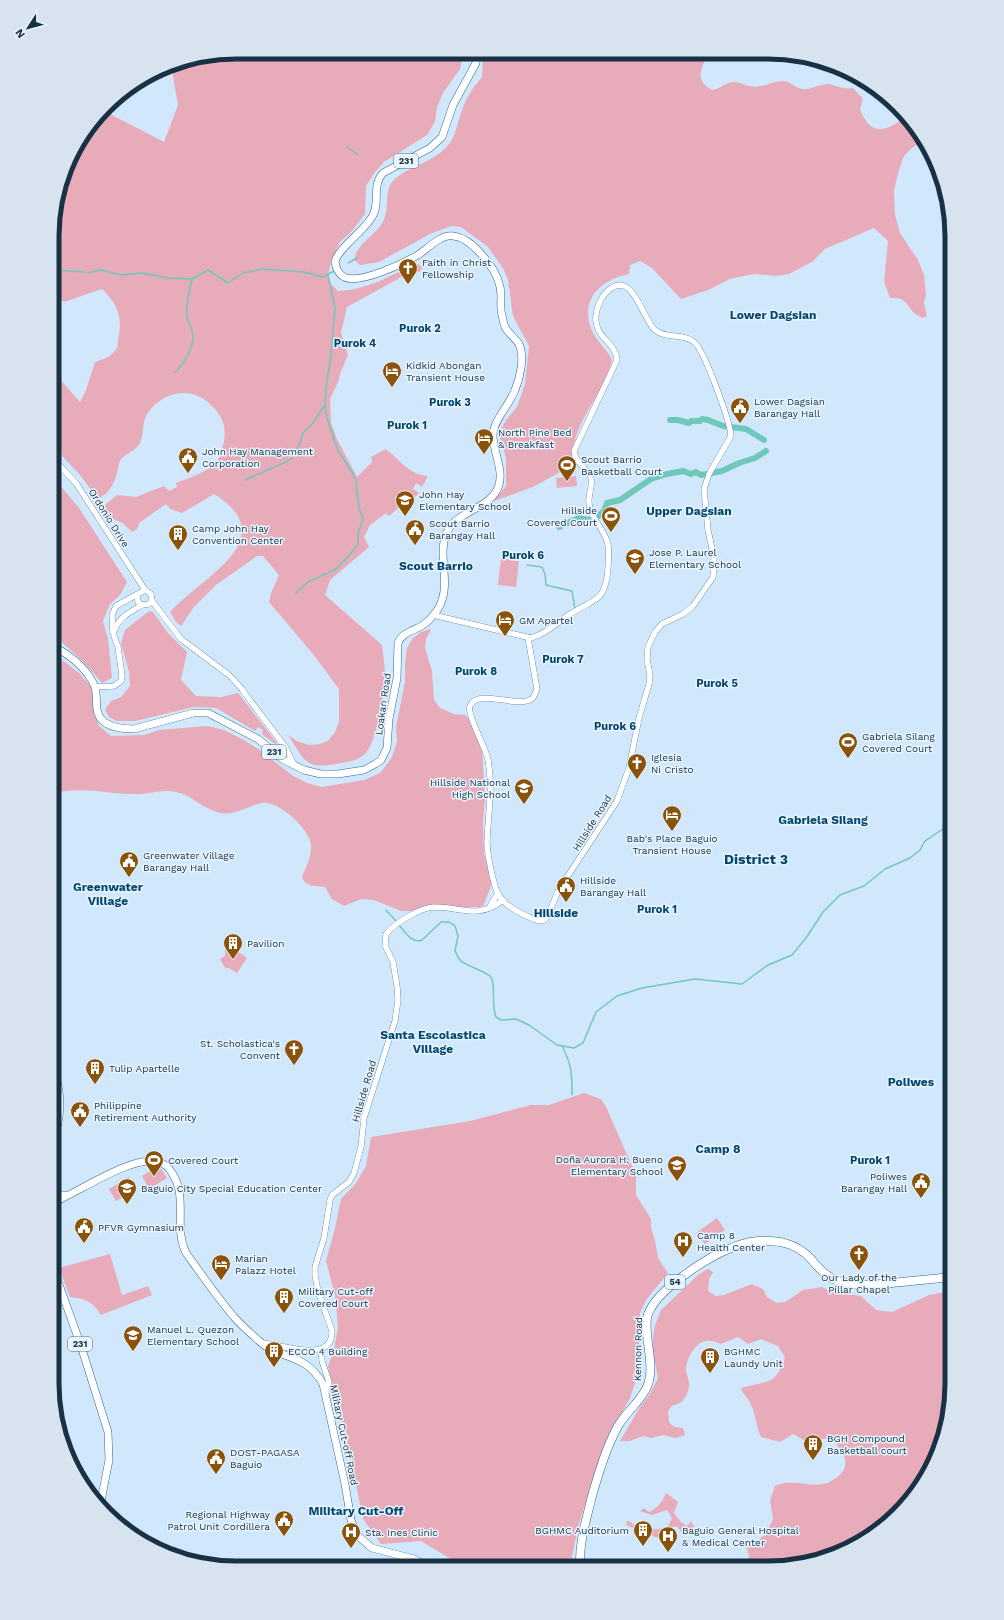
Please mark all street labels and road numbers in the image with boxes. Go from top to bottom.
road number: 231 [394,154,418,168]
street label: Ordonio Drive [87,487,131,549]
street label: Loakan Road [373,672,393,736]
road number: 231 [262,745,286,759]
street label: Hillside Road [570,793,614,853]
street label: Hillside Road [350,1059,378,1123]
road number: 54 [665,1275,685,1289]
street label: Kennon Road [632,1317,644,1381]
road number: 231 [68,1337,92,1351]
street label: Military Cut-off Road [328,1384,360,1486]

